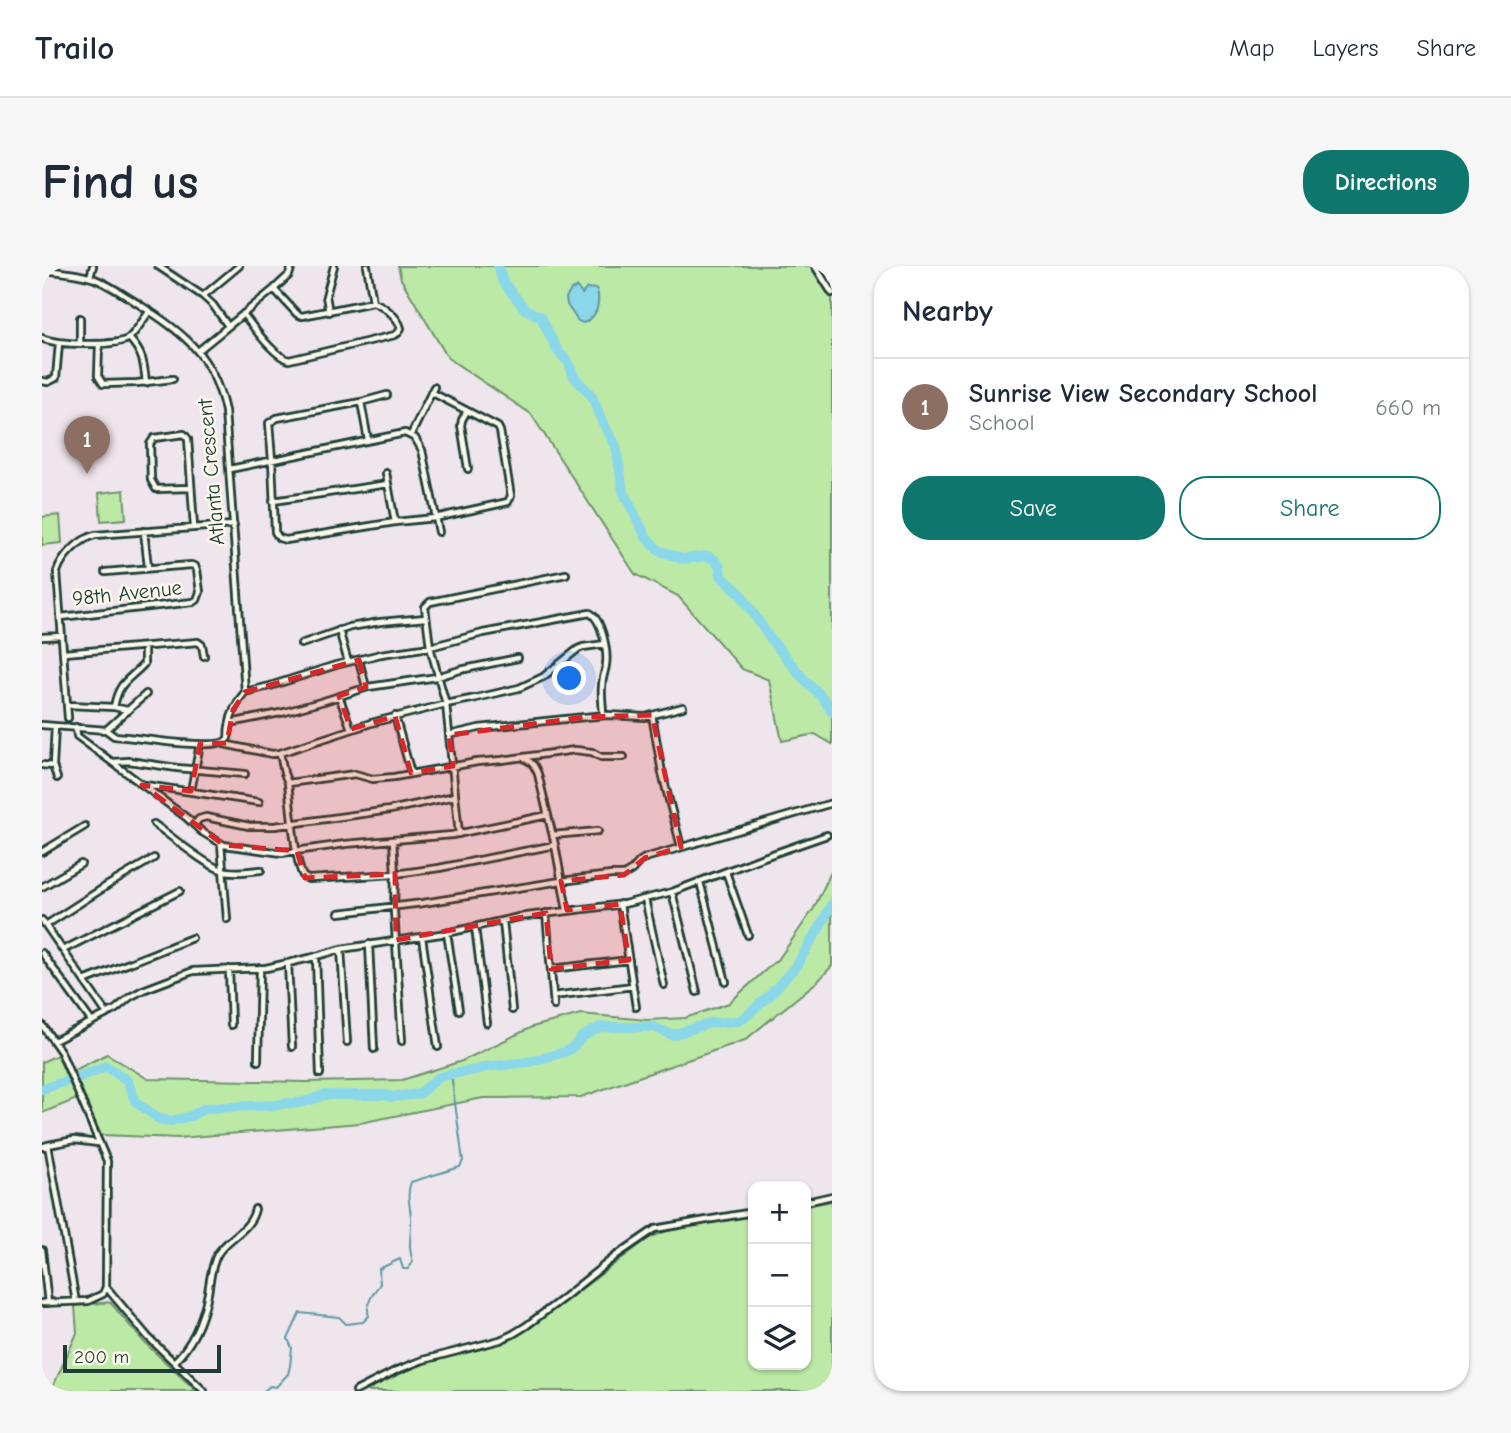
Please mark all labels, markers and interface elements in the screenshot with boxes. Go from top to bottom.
text: Trailo [35,29,114,67]
text: Map [1229,34,1275,62]
text: Layers [1313,34,1378,62]
text: Share [1416,34,1476,62]
button: Directions [1303,150,1469,214]
text: Find us [42,154,198,210]
text: Nearby [902,294,993,329]
text: Sunrise View Secondary School [969,379,1317,409]
text: 1 [920,394,930,421]
text: 660 m [1375,394,1441,421]
street label: Atlanta Crescent [193,397,229,546]
text: School [969,409,1034,436]
pin: 1 [64,416,110,474]
button: Save [902,476,1165,540]
button: Share [1179,476,1441,540]
street label: 98th Avenue [71,575,183,611]
your location [552,661,586,695]
map controls [748,1181,811,1370]
button: + [748,1181,811,1244]
button: − [748,1244,811,1307]
button: layers [748,1307,811,1370]
scale bar [63,1342,220,1374]
text: 200 m [74,1346,129,1368]

